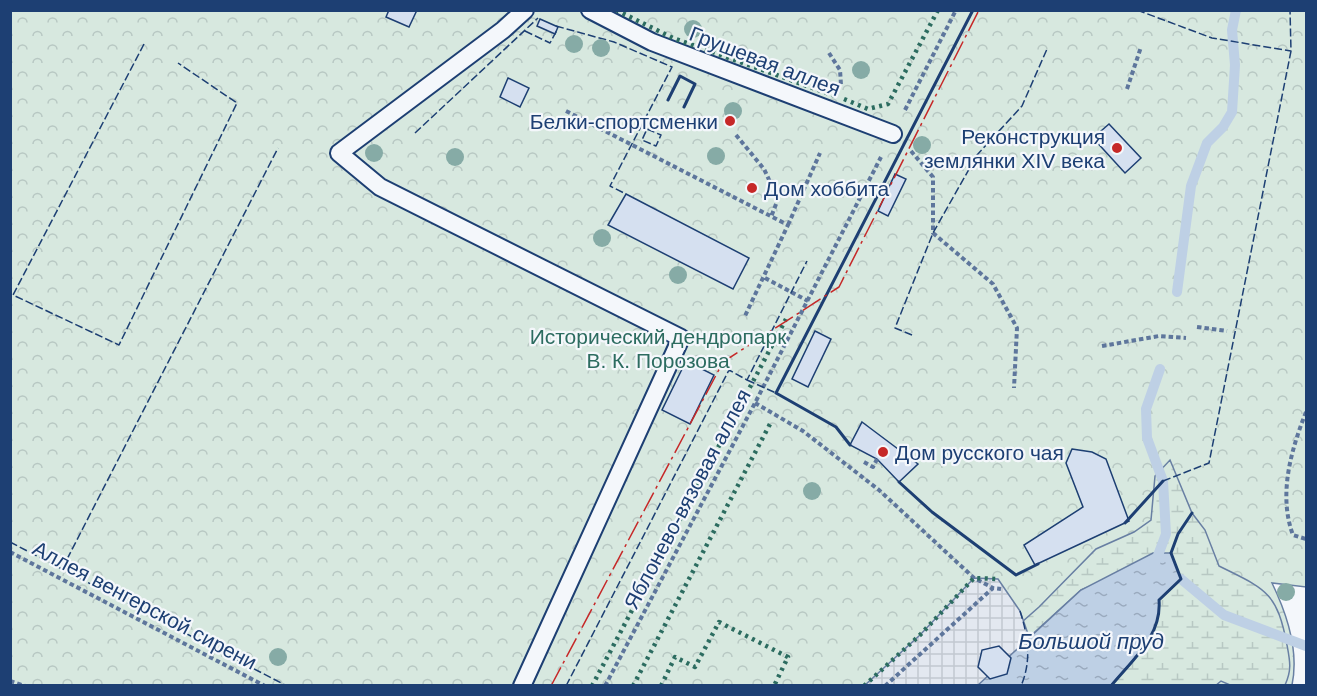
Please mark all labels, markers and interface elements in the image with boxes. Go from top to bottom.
street label: Грушевая аллея [686,22,844,100]
place label: Белки-спортсменки [530,110,718,133]
marker: Белки-спортсменки [723,114,737,128]
place label: Реконструкция землянки XIV века [924,125,1105,172]
marker: Реконструкция землянки XIV века [1110,141,1124,155]
place label: Дом хоббита [764,177,890,200]
marker: Дом хоббита [745,181,759,195]
park label: Исторический дендропарк В. К. Порозова [530,325,787,372]
street label: Яблонево-вязовая аллея [619,385,755,613]
place label: Дом русского чая [895,441,1064,464]
marker: Дом русского чая [876,445,890,459]
street label: Аллея венгерской сирени [29,536,261,674]
water label: Большой пруд [1018,629,1164,654]

